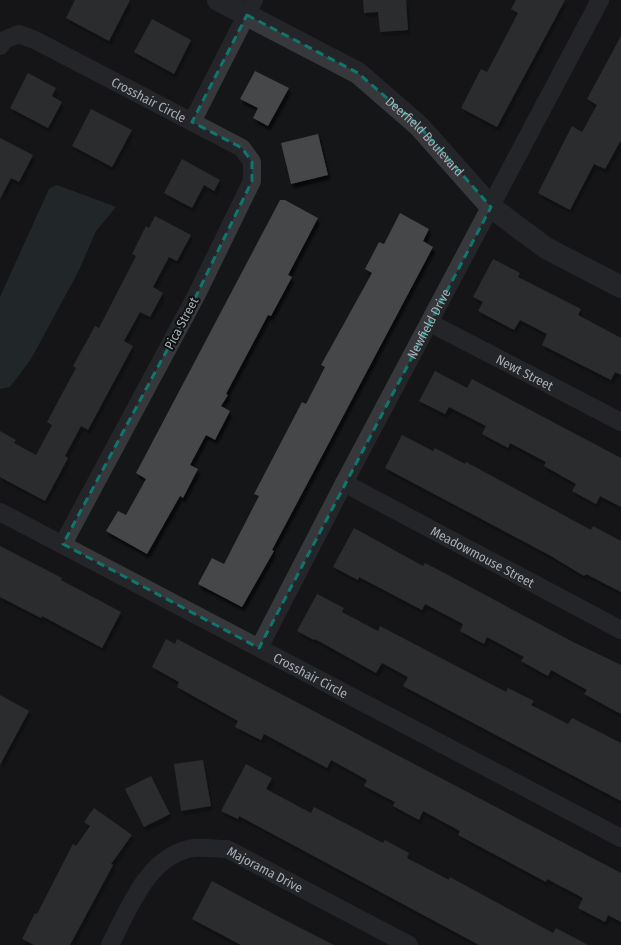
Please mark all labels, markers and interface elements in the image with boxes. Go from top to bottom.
street label: Crosshair Circle [109,74,189,126]
street label: Deerfield Boulevard [383,94,467,179]
street label: Newfield Drive [404,286,454,361]
street label: Pica Street [161,294,202,352]
street label: Newt Street [494,352,556,394]
street label: Meadowmouse Street [428,523,537,591]
street label: Crosshair Circle [271,650,350,701]
street label: Majorama Drive [225,844,305,896]

